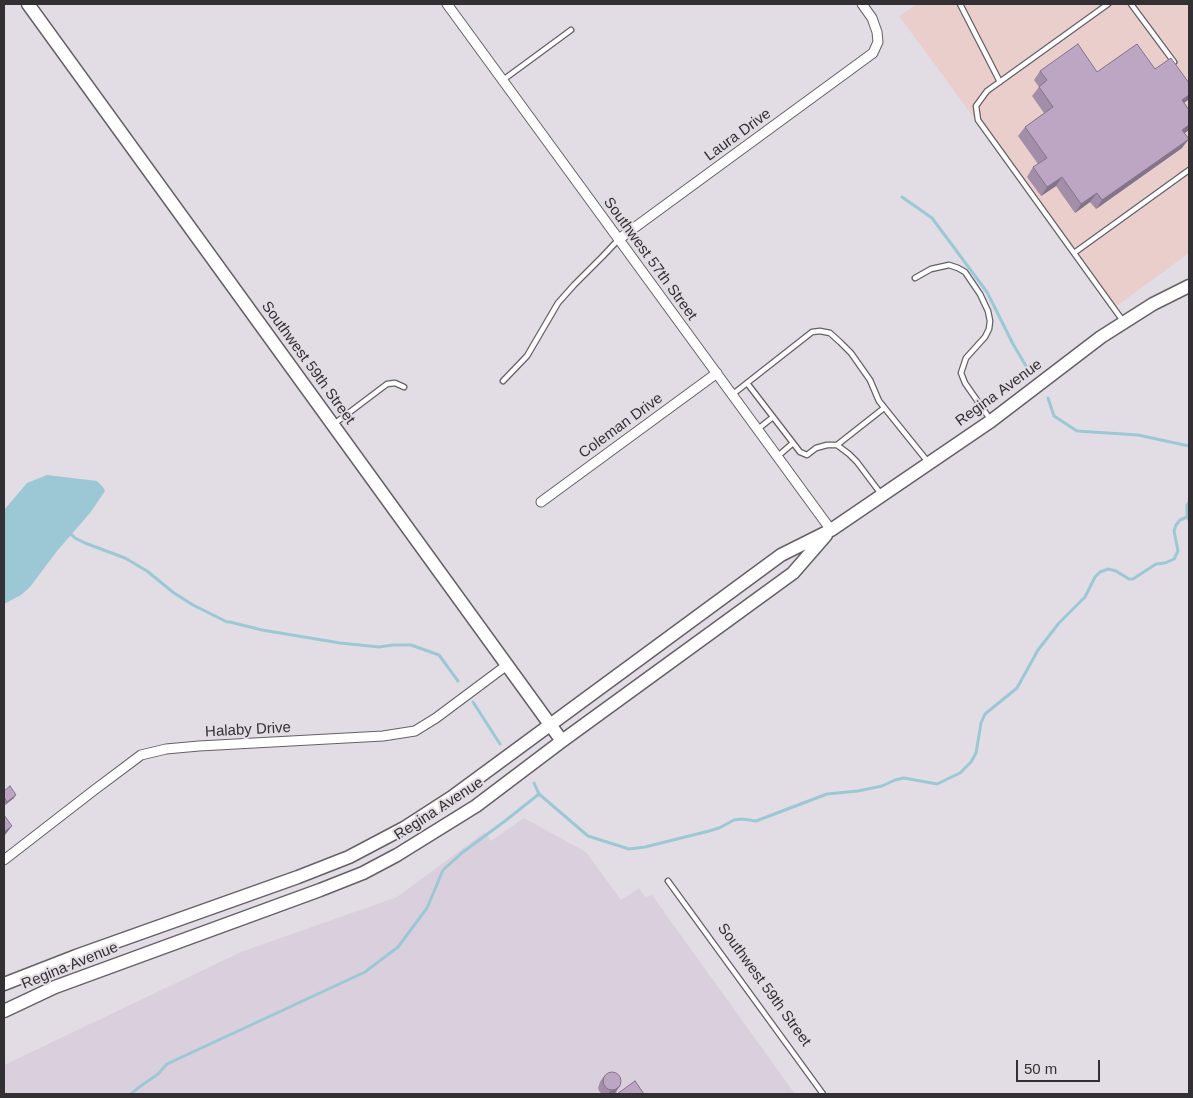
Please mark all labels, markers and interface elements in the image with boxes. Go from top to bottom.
street label: Laura Drive [701,105,775,165]
street label: Southwest 57th Street [599,194,701,324]
street label: Southwest 59th Street [257,298,359,428]
street label: Regina Avenue [952,356,1046,430]
street label: Coleman Drive [576,390,666,462]
street label: Halaby Drive [205,719,291,741]
street label: Regina Avenue [391,774,487,844]
street label: Southwest 59th Street [713,920,815,1050]
street label: Regina Avenue [19,938,121,994]
scale bar [1018,1050,1102,1082]
text: 50 m [1024,1060,1057,1077]

